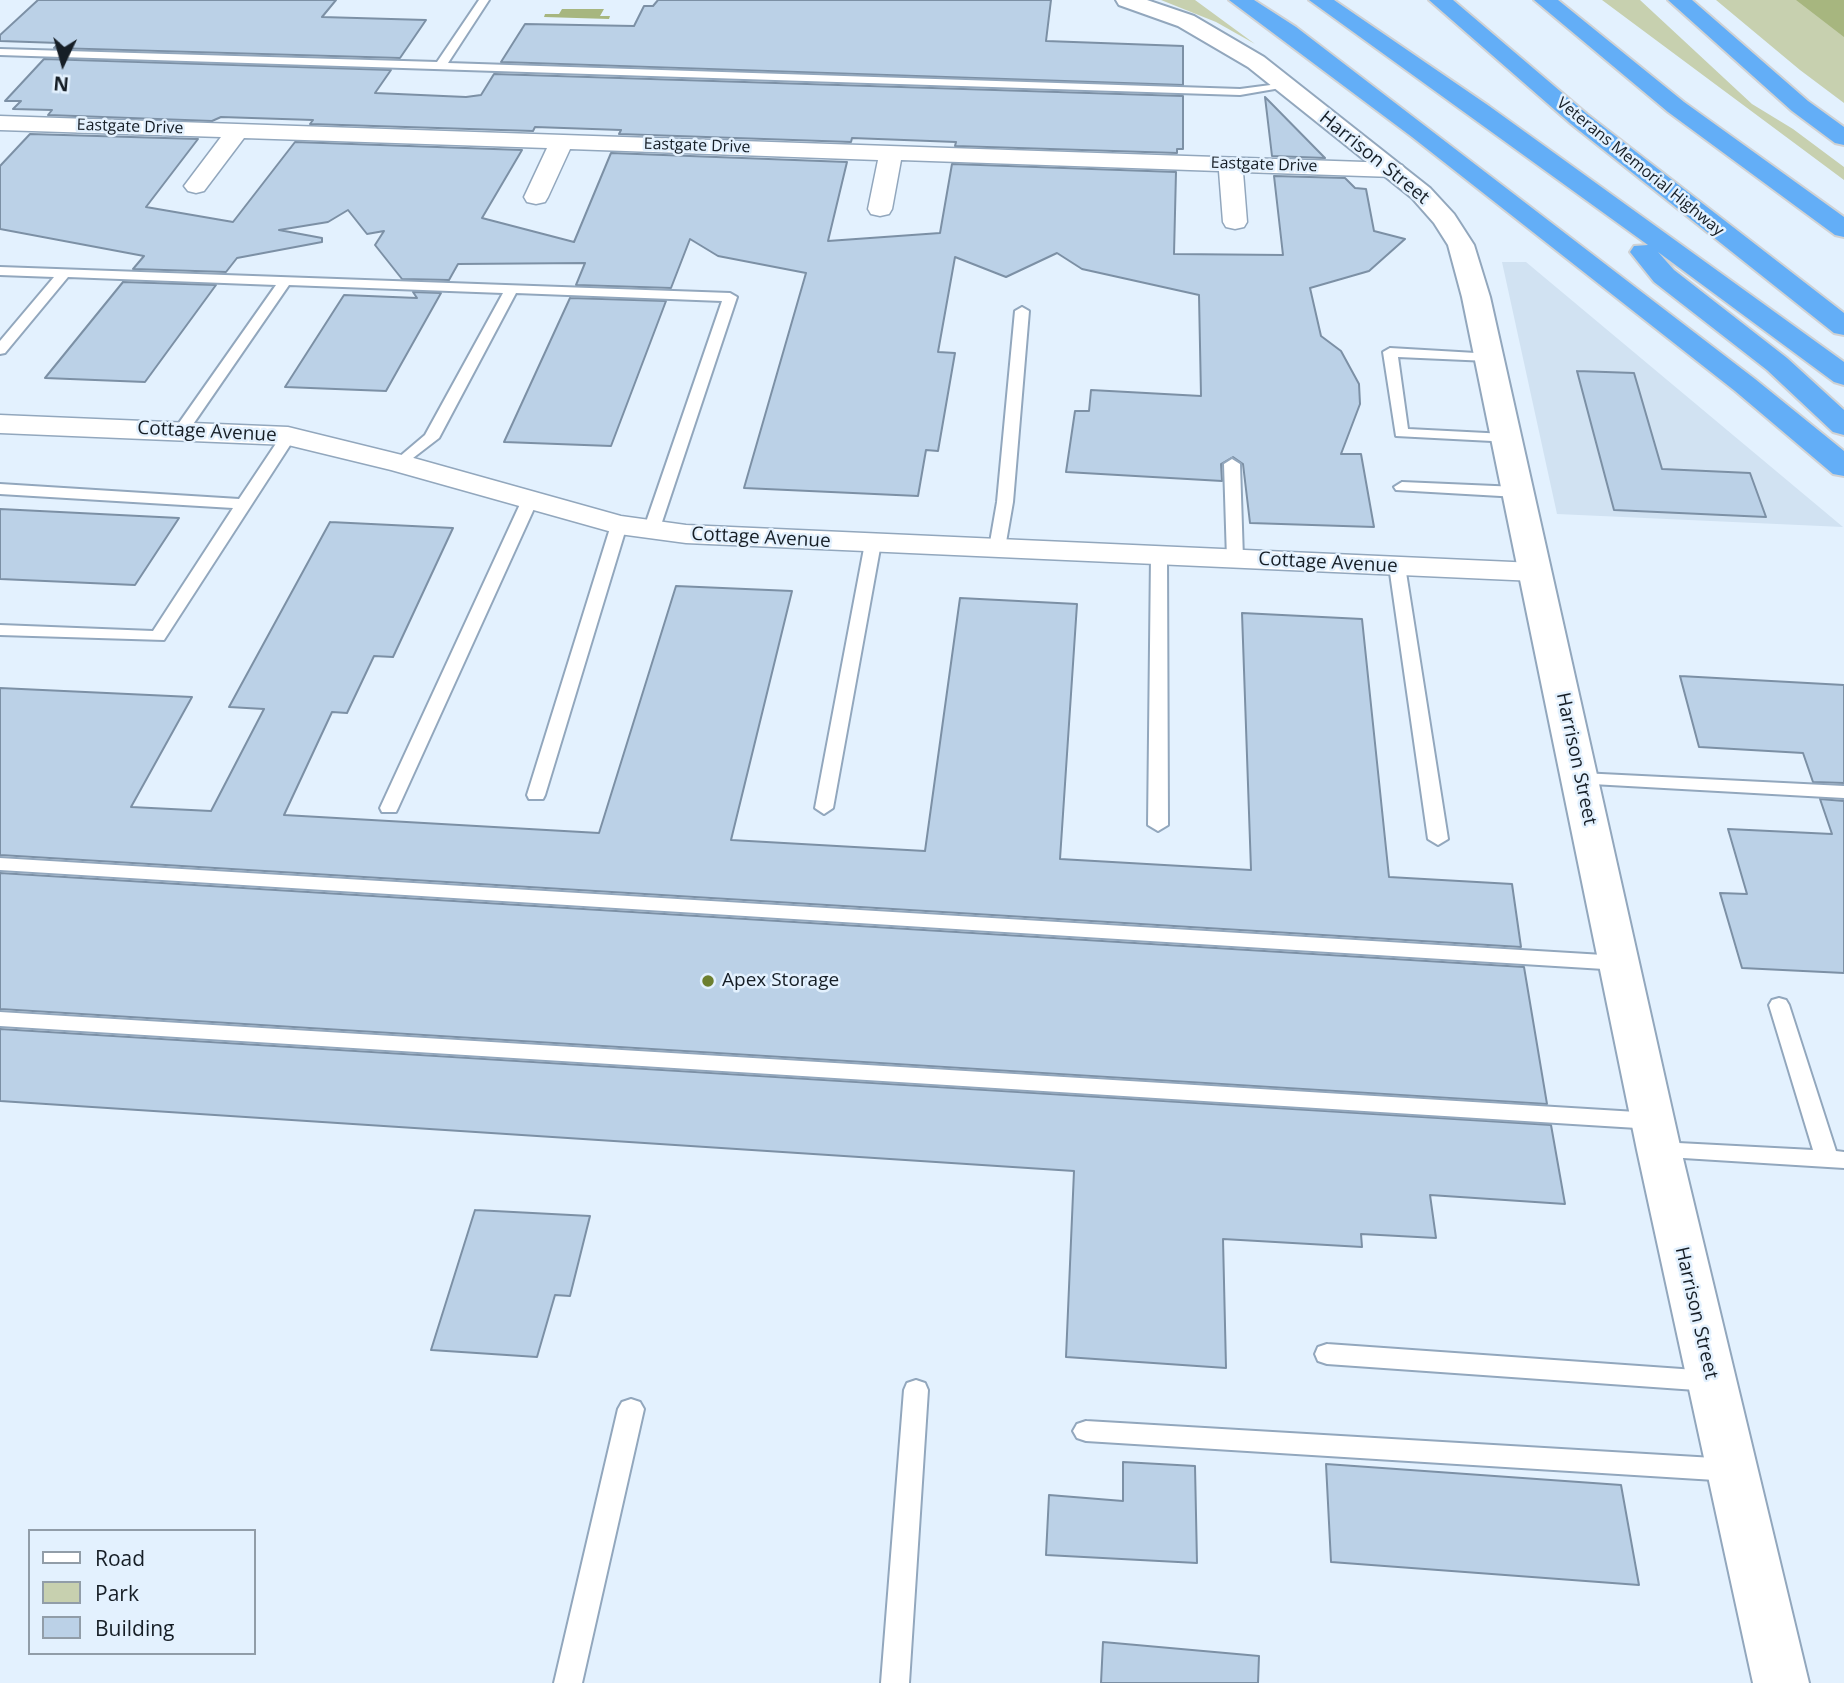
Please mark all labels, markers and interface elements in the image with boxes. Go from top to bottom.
north arrow [28,28,98,98]
text: N [52,70,70,98]
street label: Veterans Memorial Highway [1553,94,1727,240]
street label: Harrison Street [1314,107,1434,209]
street label: Eastgate Drive [76,116,184,138]
street label: Eastgate Drive [643,135,751,157]
street label: Eastgate Drive [1210,154,1318,176]
street label: Cottage Avenue [137,417,277,447]
street label: Cottage Avenue [691,523,831,553]
street label: Cottage Avenue [1258,548,1398,578]
street label: Harrison Street [1551,691,1601,827]
place label: Apex Storage [722,970,839,992]
marker: Apex Storage [700,973,716,989]
street label: Harrison Street [1670,1245,1722,1381]
legend [28,1529,256,1655]
text: Road [95,1544,145,1572]
text: Park [95,1579,139,1607]
text: Building [95,1614,174,1642]

